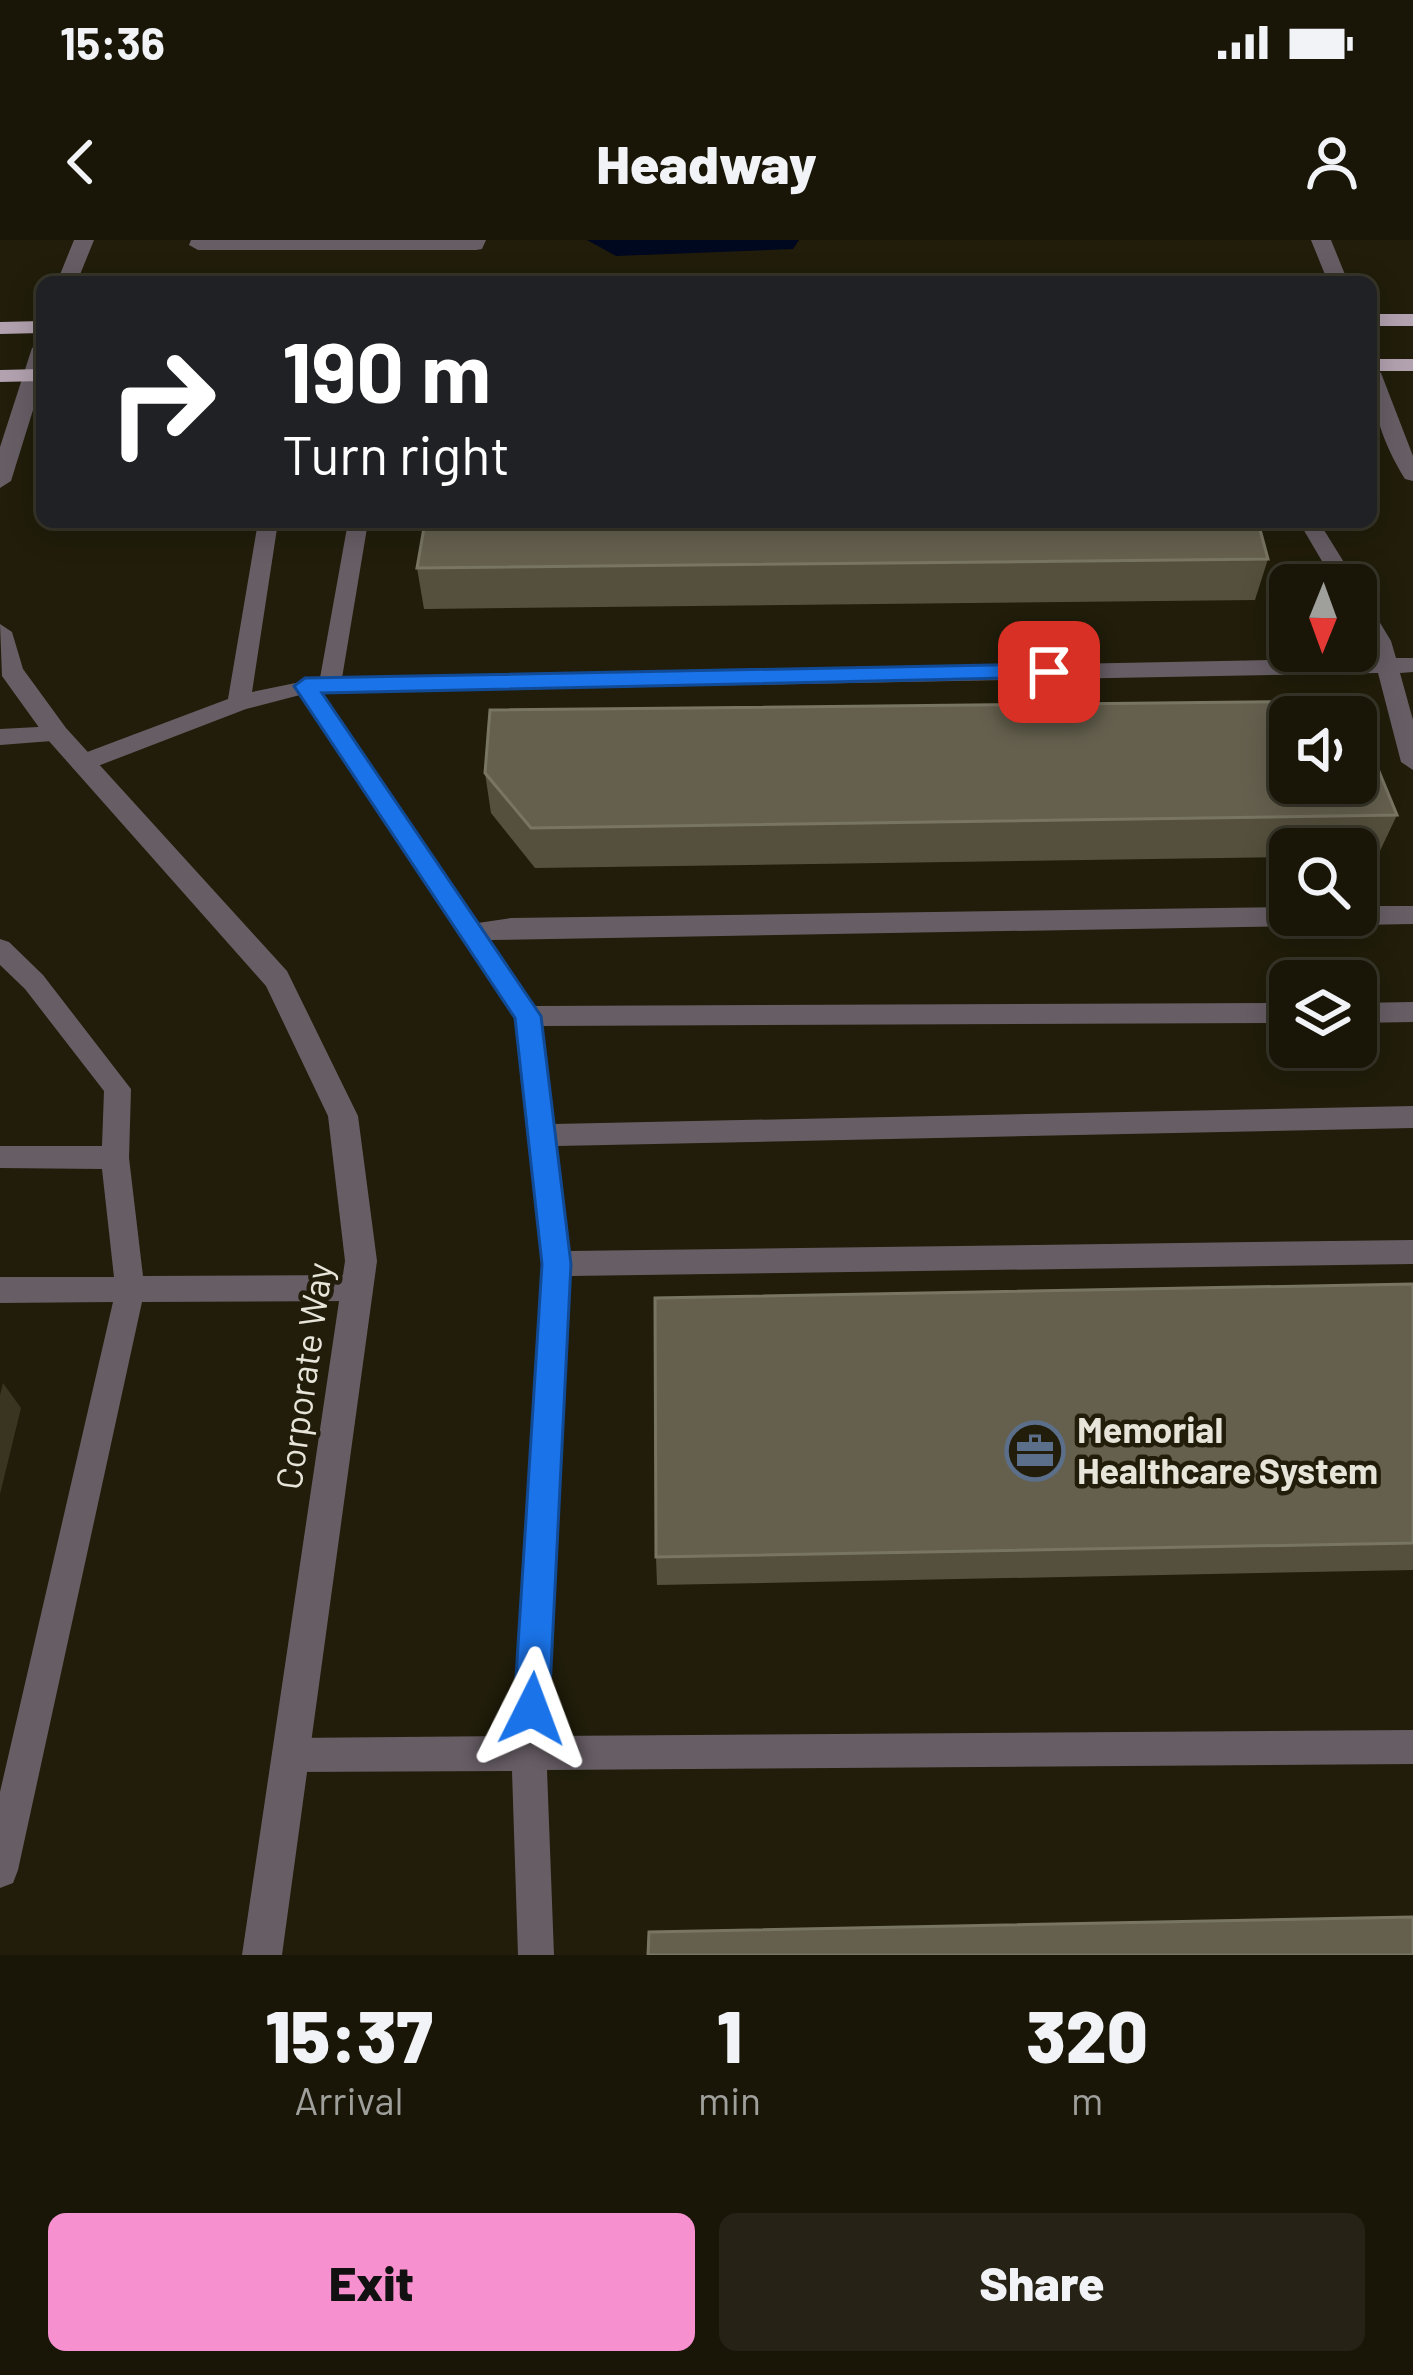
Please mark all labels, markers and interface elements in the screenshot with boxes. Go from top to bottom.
text: 15:36 [60,15,165,69]
icon: back [48,129,114,195]
icon: person [1299,129,1365,195]
text: Headway [596,130,817,195]
text: 190 m [282,319,491,420]
icon: right [84,324,240,480]
text: Turn right [282,421,510,486]
north arrow [1269,564,1377,672]
map controls [1269,564,1377,1068]
pin [998,621,1100,723]
icon: arrive [1016,639,1082,705]
button: sound [1269,696,1377,804]
button: search [1269,828,1377,936]
button: layers [1269,960,1377,1068]
street label: Corporate Way [265,1260,340,1492]
place label: Memorial Healthcare System [1077,1407,1378,1491]
office icon: Memorial Healthcare System [1004,1420,1066,1482]
position arrow [469,1646,595,1772]
text: 15:37 [265,1991,433,2077]
text: 1 [717,1991,742,2077]
text: 320 [1026,1991,1148,2077]
text: Arrival [294,2076,403,2123]
text: min [698,2076,761,2123]
text: m [1071,2076,1103,2123]
button: Exit [48,2213,695,2351]
button: Share [719,2213,1365,2351]

